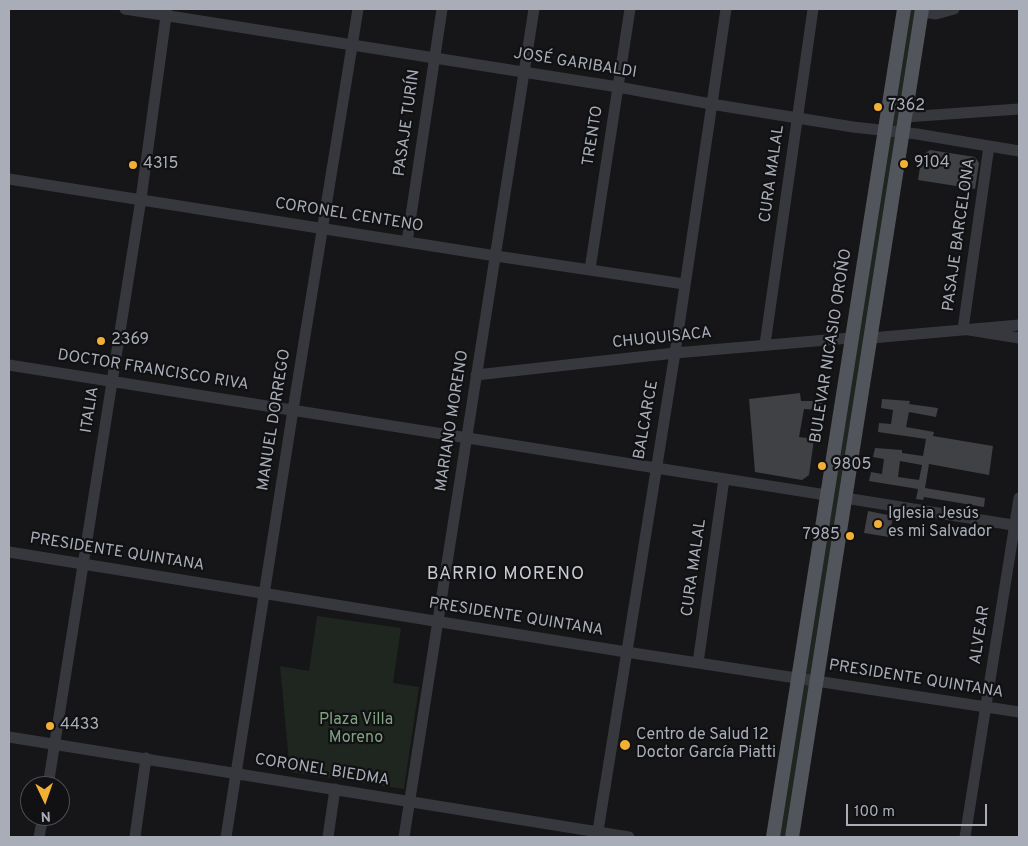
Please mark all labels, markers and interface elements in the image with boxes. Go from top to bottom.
street label: JOSÉ GARIBALDI [512,45,638,83]
street label: PASAJE TURÍN [391,68,425,178]
place label: 7362 [888,97,925,117]
marker: 7362 [872,101,884,113]
street label: TRENTO [580,104,608,168]
street label: CURA MALAL [757,124,789,224]
place label: 9104 [914,154,950,174]
place label: 4315 [143,155,178,175]
street label: PASAJE BARCELONA [940,157,980,313]
marker: 9104 [898,158,910,170]
marker: 4315 [127,159,139,171]
street label: CORONEL CENTENO [273,195,425,237]
street label: BULEVAR NICASIO OROÑO [807,248,857,444]
street label: CHUQUISACA [611,324,713,354]
place label: 2369 [111,331,149,351]
marker: 2369 [95,335,107,347]
street label: DOCTOR FRANCISCO RIVA [56,346,250,396]
street label: MANUEL DORREGO [254,348,296,492]
street label: MARIANO MORENO [432,349,474,493]
street label: BALCARCE [631,379,663,461]
street label: ITALIA [78,386,104,434]
place label: 9805 [832,456,871,476]
marker: 9805 [816,460,828,472]
place label: Iglesia Jesús es mi Salvador [888,505,992,543]
street label: CURA MALAL [679,518,711,618]
marker: Iglesia Jesús es mi Salvador [872,518,884,530]
place label: 7985 [802,526,840,546]
street label: PRESIDENTE QUINTANA [28,530,206,576]
marker: 7985 [844,530,856,542]
district label: BARRIO MORENO [425,564,587,586]
street label: PRESIDENTE QUINTANA [427,595,605,641]
street label: ALVEAR [967,604,995,666]
street label: PRESIDENTE QUINTANA [827,657,1005,703]
park label: Plaza Villa Moreno [319,711,393,749]
place label: 4433 [60,716,99,736]
marker: 4433 [44,720,56,732]
place label: Centro de Salud 12 Doctor García Piatti [636,726,776,764]
marker: Centro de Salud 12 Doctor García Piatti [618,738,632,752]
street label: CORONEL BIEDMA [253,751,391,791]
north arrow [20,776,70,826]
scale bar [848,794,989,826]
text: 100 m [854,803,895,822]
text: N [40,807,51,824]

